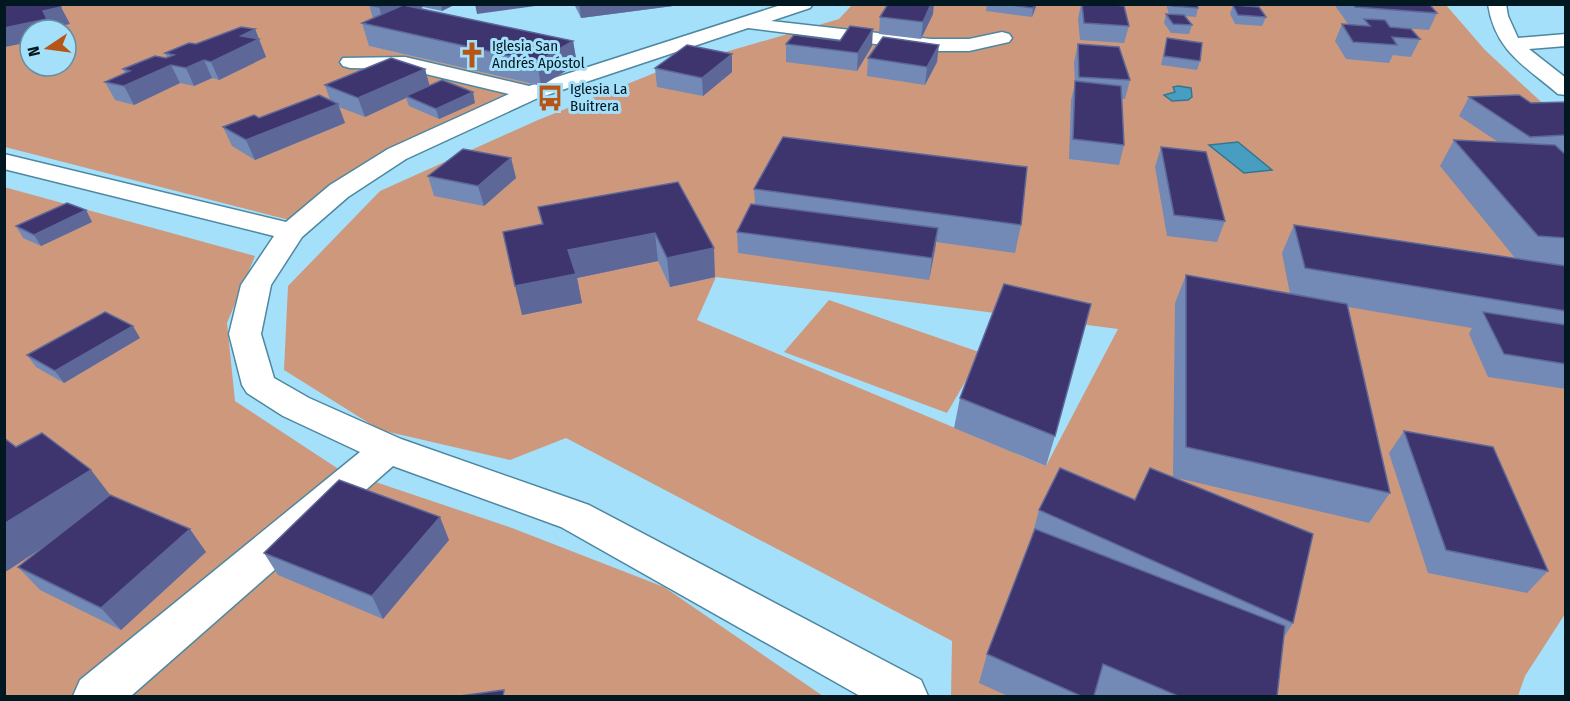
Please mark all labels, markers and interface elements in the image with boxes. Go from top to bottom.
north arrow [18,18,78,78]
place label: Iglesia San Andrés Apóstol [492,37,585,72]
church icon: Iglesia San Andrés Apóstol [457,40,487,70]
text: N [24,44,44,58]
place label: Iglesia La Buitrera [570,80,627,115]
bus stop icon: Iglesia La Buitrera [535,83,565,113]

